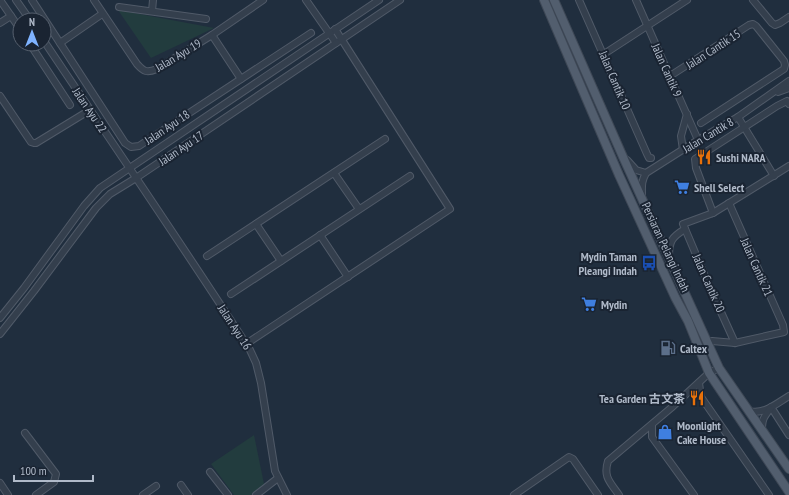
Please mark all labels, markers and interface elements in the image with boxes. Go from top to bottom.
north arrow [12,12,52,52]
text: N [29,15,35,29]
street label: Jalan Cantik 15 [682,26,743,73]
street label: Jalan Ayu 19 [151,35,204,75]
street label: Jalan Cantik 9 [648,40,685,99]
street label: Jalan Cantik 10 [596,48,634,112]
street label: Jalan Ayu 22 [69,84,111,135]
street label: Jalan Ayu 18 [141,106,192,148]
street label: Jalan Cantik 8 [679,114,736,157]
street label: Jalan Ayu 17 [155,127,206,169]
restaurant icon: Sushi NARA [695,148,713,166]
place label: Sushi NARA [716,150,767,165]
supermarket icon: Shell Select [673,178,691,196]
place label: Shell Select [694,180,745,195]
street label: Persiaran Pelangi Indah [639,200,693,294]
street label: Jalan Cantik 21 [737,235,776,298]
place label: Mydin Taman Pleangi Indah [578,249,637,278]
street label: Jalan Cantik 20 [689,251,728,314]
bus stop icon: Mydin Taman Pleangi Indah [640,254,658,272]
supermarket icon: Mydin [580,295,598,313]
place label: Mydin [601,297,627,312]
street label: Jalan Ayu 16 [214,301,255,353]
fuel station icon: Caltex [659,339,677,357]
place label: Caltex [680,341,708,356]
restaurant icon: Tea Garden 古文茶 [688,389,706,407]
place label: Tea Garden 古文茶 [599,391,685,406]
place label: Moonlight Cake House [677,418,726,447]
shop icon: Moonlight Cake House [656,423,674,441]
scale bar [14,457,93,483]
text: 100 m [20,463,47,478]

